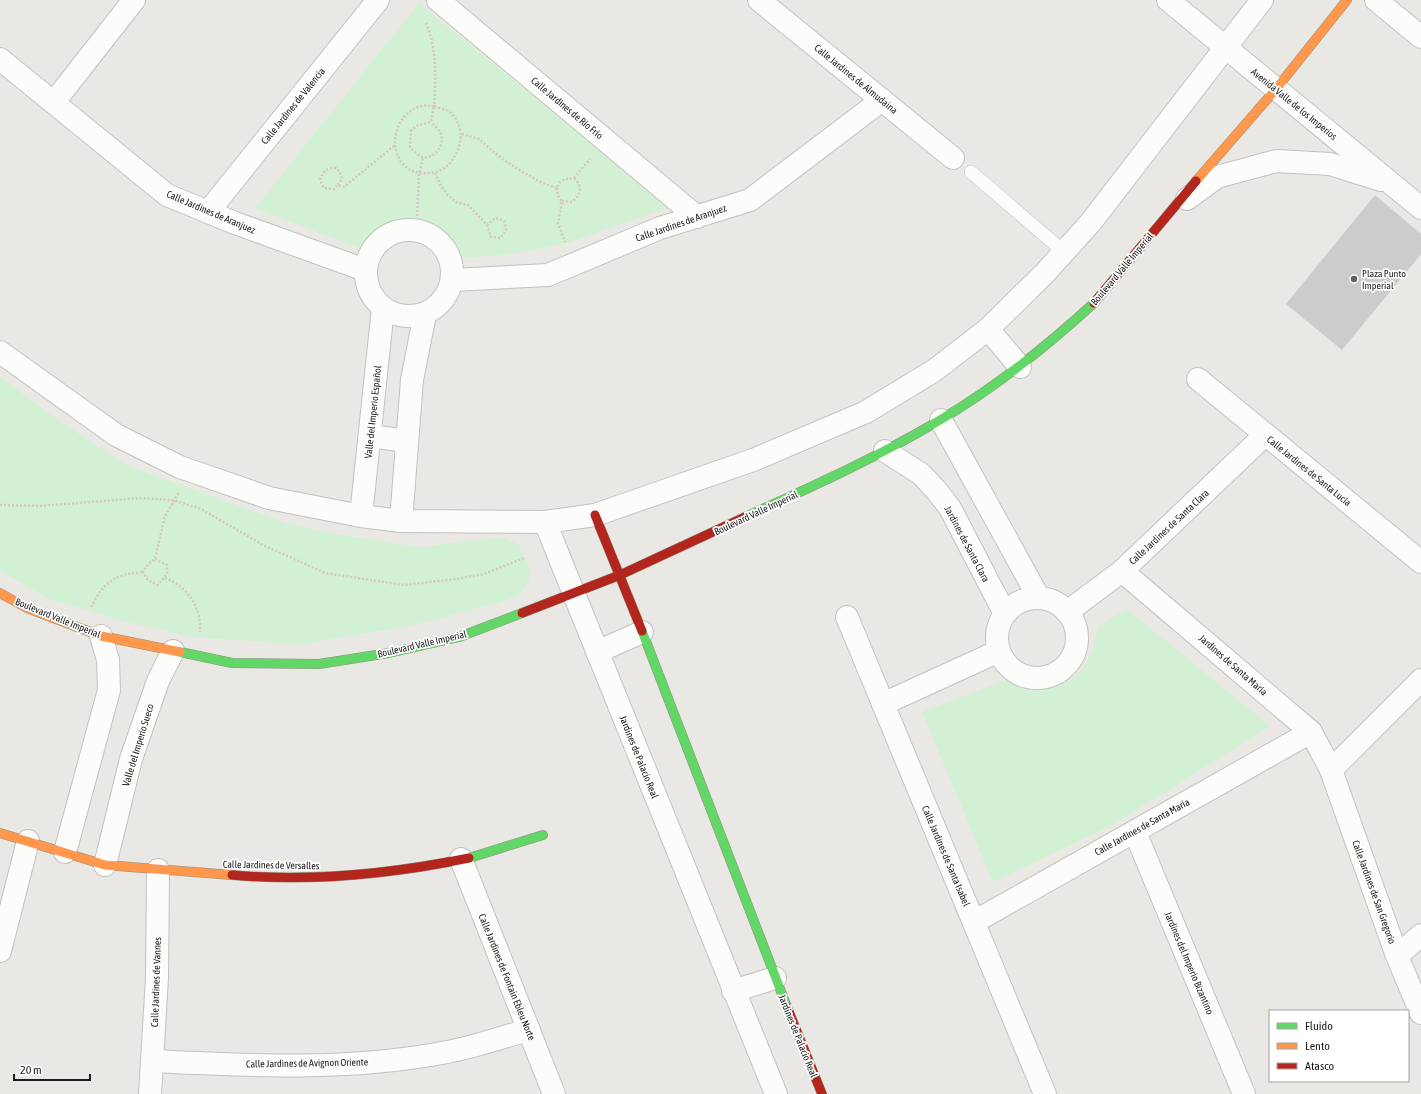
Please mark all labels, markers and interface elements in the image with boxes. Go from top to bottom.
street label: Calle Jardines de Almudaina [812,42,900,116]
street label: Calle Jardines de Valencia [259,65,327,146]
street label: Avenida Valle de los Imperios [1249,66,1339,142]
street label: Calle Jardines de Río Frío [529,75,605,141]
street label: Calle Jardines de Aranjuez [165,188,257,236]
street label: Calle Jardines de Aranjuez [634,202,728,244]
street label: Boulevard Valle Imperial [1089,230,1156,307]
place label: Plaza Punto Imperial [1362,268,1406,291]
marker: Plaza Punto Imperial [1349,274,1359,284]
street label: Valle del Imperio Español [363,365,383,459]
street label: Calle Jardines de Santa Lucía [1265,434,1354,509]
street label: Calle Jardines de Santa Clara [1127,487,1211,567]
street label: Boulevard Valle Imperial [712,489,800,537]
street label: Jardines de Santa Clara [942,504,992,584]
street label: Boulevard Valle Imperial [14,596,103,640]
street label: Boulevard Valle Imperial [376,628,468,660]
street label: Jardines de Santa María [1197,632,1270,698]
street label: Valle del Imperio Sueco [120,702,156,788]
street label: Jardines de Palacio Real [617,714,661,800]
street label: Calle Jardines de Santa María [1093,796,1192,858]
street label: Calle Jardines de Santa Isabel [920,804,972,908]
street label: Calle Jardines de San Gregorio [1350,839,1398,946]
street label: Calle Jardines de Versalles [223,859,320,871]
street label: Jardines del Imperio Bizantino [1162,910,1216,1016]
street label: Calle Jardines de Fontain Ebleu Norte [477,912,538,1042]
street label: Calle Jardines de Vannes [149,936,163,1027]
street label: Jardines de Palacio Real [776,993,820,1079]
legend [1269,1010,1409,1082]
text: Fluido [1305,1019,1333,1033]
text: Lento [1305,1039,1330,1053]
scale bar [14,1056,90,1082]
street label: Calle Jardines de Avignon Oriente [246,1056,369,1070]
text: Atasco [1305,1059,1335,1073]
text: 20 m [20,1063,42,1077]

